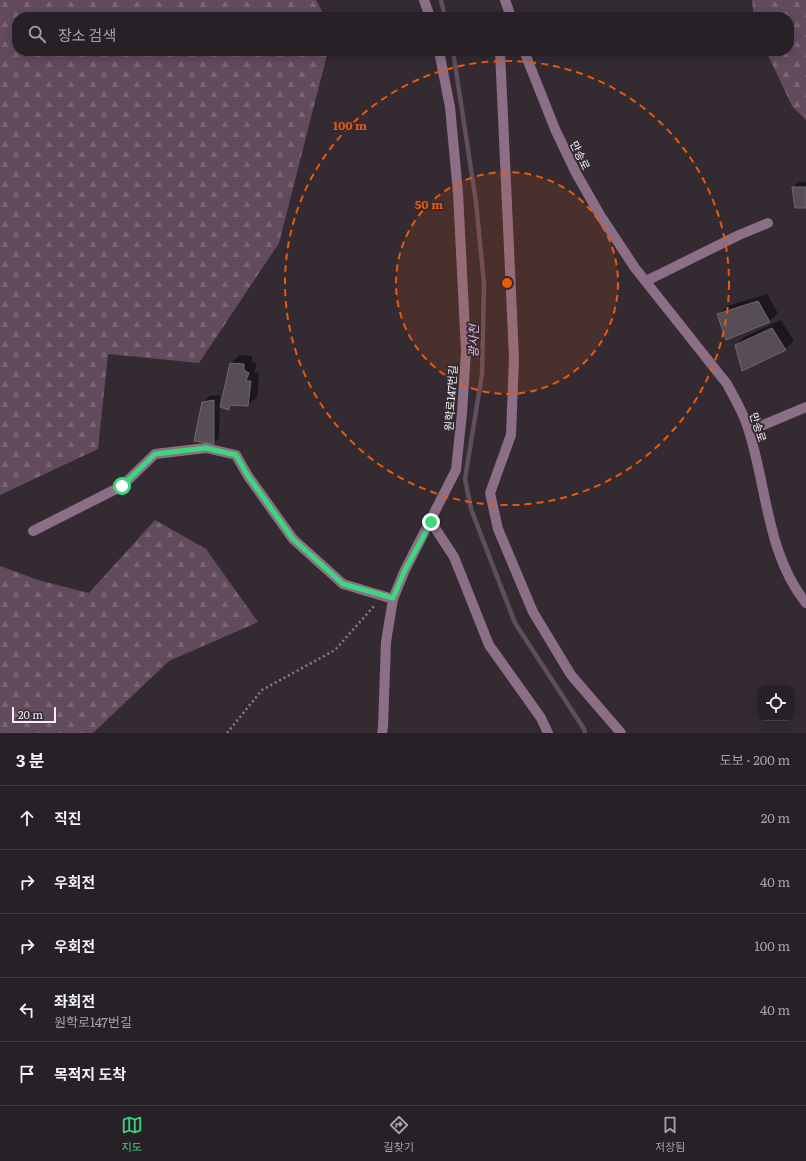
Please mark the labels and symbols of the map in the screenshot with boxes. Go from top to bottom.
text: 100 m [333,116,367,134]
street label: 만송로 [567,138,595,172]
text: 50 m [415,195,443,213]
centre of rings [500,276,514,290]
water label: 광사천 [464,322,482,358]
street label: 원학로147번길 [440,365,460,431]
street label: 만송로 [747,410,771,444]
route start [113,477,131,495]
route end [422,513,440,531]
scale bar [12,705,56,724]

